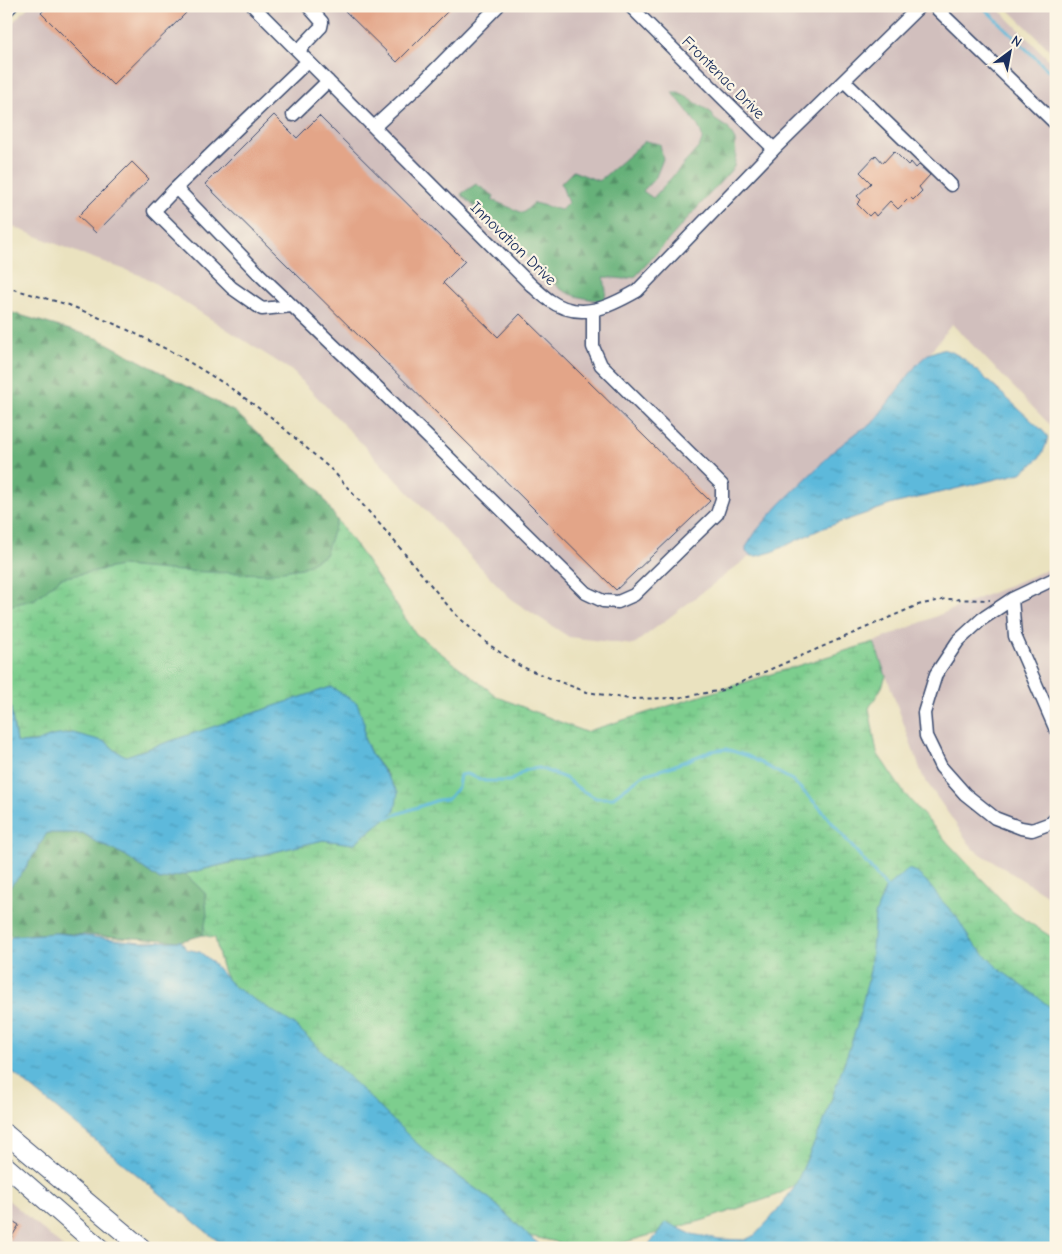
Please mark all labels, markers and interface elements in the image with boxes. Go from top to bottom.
north arrow [984,28,1034,78]
text: N [1008,32,1025,51]
street label: Frontenac Drive [678,33,768,123]
street label: Innovation Drive [467,198,560,289]

